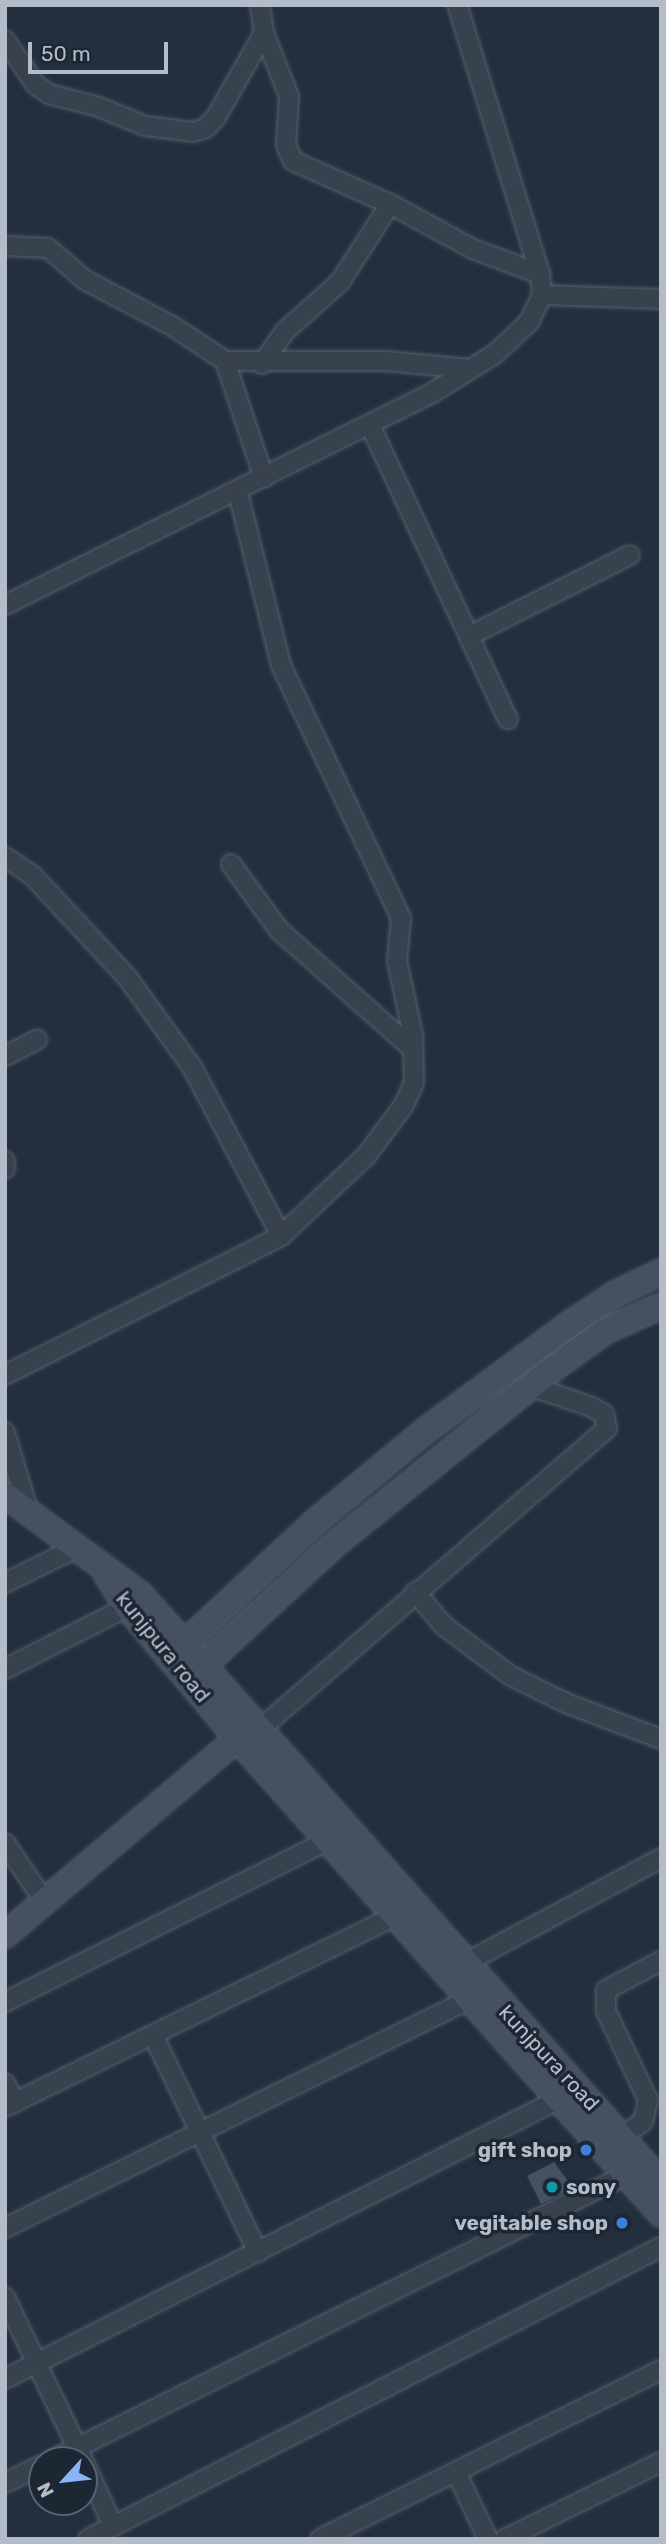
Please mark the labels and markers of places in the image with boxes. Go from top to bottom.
place label: gift shop [478,2137,572,2163]
marker: gift shop [578,2142,594,2158]
place label: sony [566,2174,616,2200]
marker: sony [544,2179,560,2195]
place label: vegitable shop [454,2210,608,2236]
marker: vegitable shop [614,2215,630,2231]

